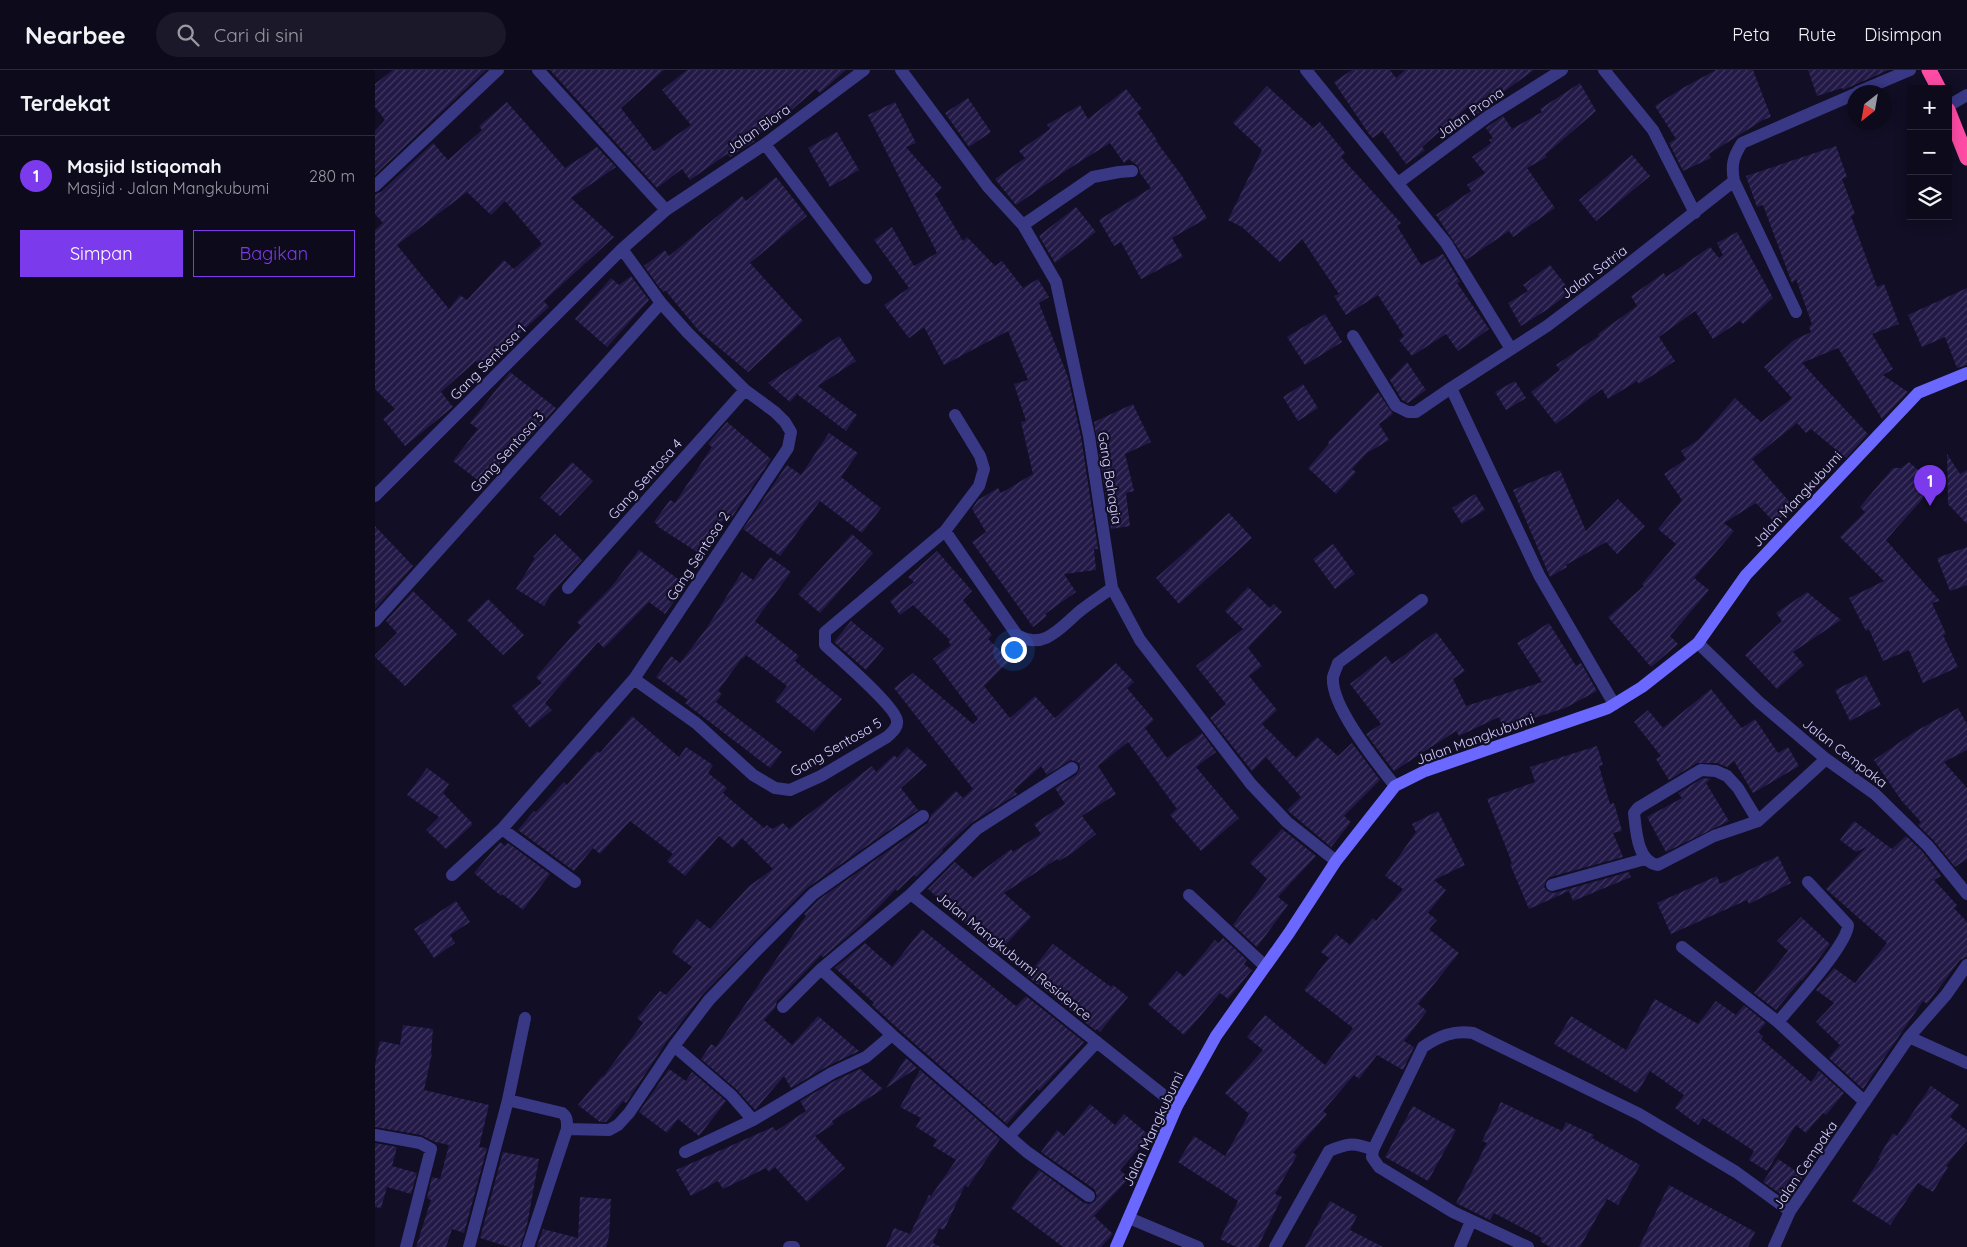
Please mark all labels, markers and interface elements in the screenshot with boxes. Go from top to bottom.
search box [156,12,506,57]
text: Nearbee [25,20,126,50]
icon: search [174,21,202,49]
text: Cari di sini [214,23,303,47]
text: Peta [1732,23,1770,46]
text: Rute [1798,23,1836,46]
text: Disimpan [1864,23,1942,46]
street label: Jalan Prona [1433,83,1507,143]
north arrow [1847,85,1892,130]
map controls [1907,85,1952,220]
button: + [1907,85,1952,130]
text: Terdekat [20,90,111,116]
street label: Jalan Blora [722,100,794,158]
button: − [1907,130,1952,175]
text: Masjid Istiqomah [67,154,222,178]
text: 1 [33,166,39,186]
text: 280 m [309,166,355,186]
button: layers [1907,175,1952,220]
text: Masjid · Jalan Mangkubumi [67,178,269,198]
button: Simpan [20,230,183,277]
button: Bagikan [193,230,355,277]
street label: Jalan Satria [1557,241,1631,303]
street label: Gang Sentosa 1 [446,320,530,404]
street label: Gang Sentosa 3 [466,408,548,496]
street label: Gang Bahagia [1094,431,1126,525]
street label: Gang Sentosa 4 [604,435,686,523]
street label: Jalan Mangkubumi [1748,447,1846,551]
pin: 1 [1914,465,1946,506]
street label: Gang Sentosa 2 [662,508,734,604]
your location [1001,637,1027,663]
street label: Jalan Mangkubumi [1413,709,1537,769]
street label: Gang Sentosa 5 [787,714,885,780]
street label: Jalan Cempaka [1799,714,1891,792]
street label: Jalan Mangkubumi Residence [933,888,1095,1024]
street label: Jalan Mangkubumi [1119,1069,1187,1189]
street label: Jalan Cempaka [1769,1117,1841,1213]

